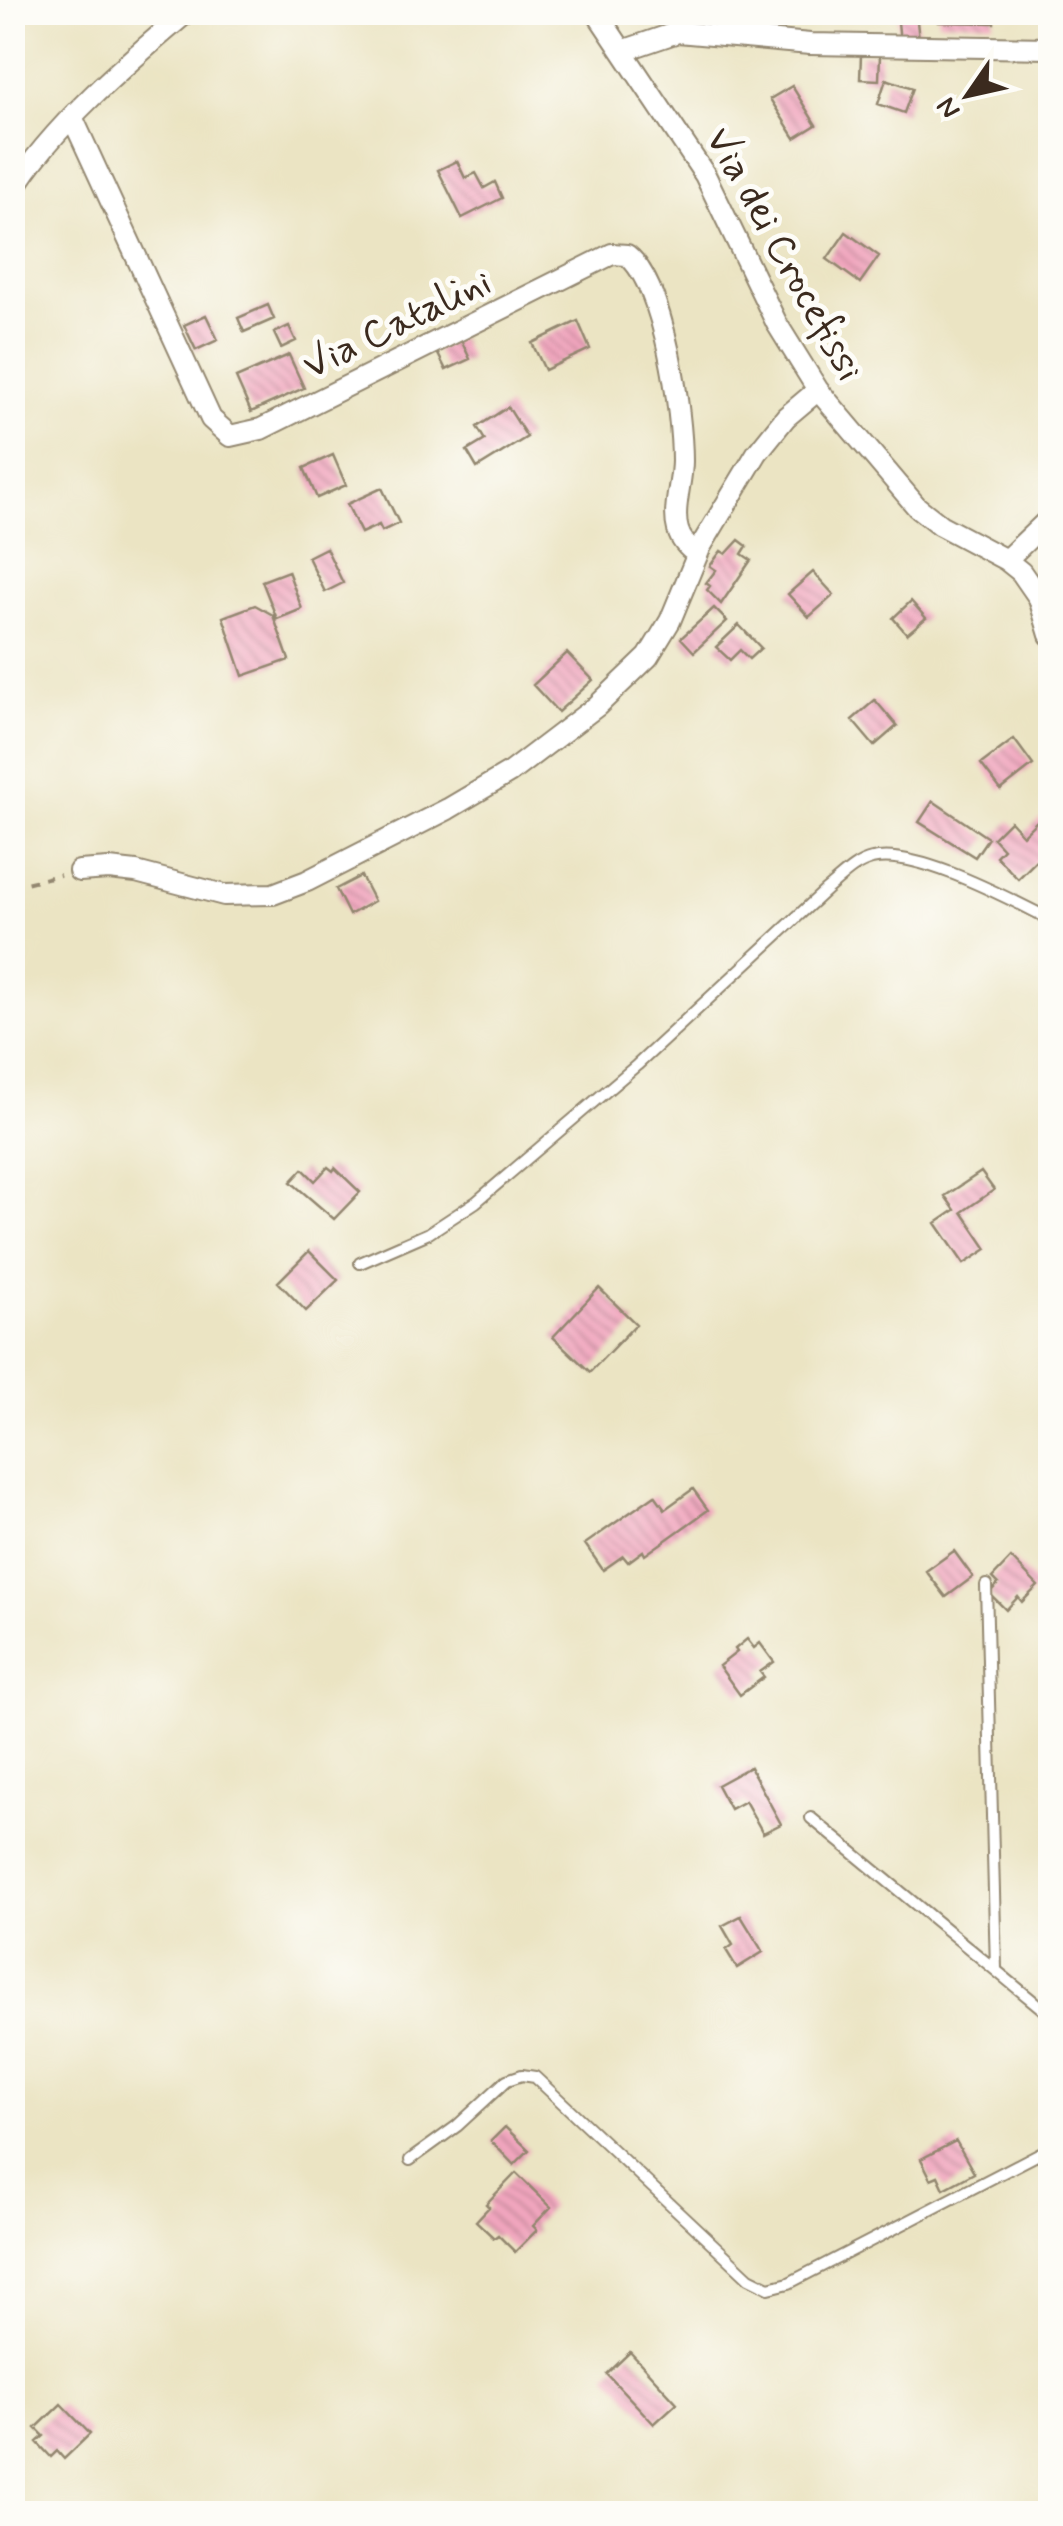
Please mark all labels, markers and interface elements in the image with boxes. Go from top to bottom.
north arrow [918,45,1018,145]
text: N [929,90,970,126]
street label: Via dei Crocefissi [692,118,875,391]
street label: Via Catalini [294,257,500,393]

